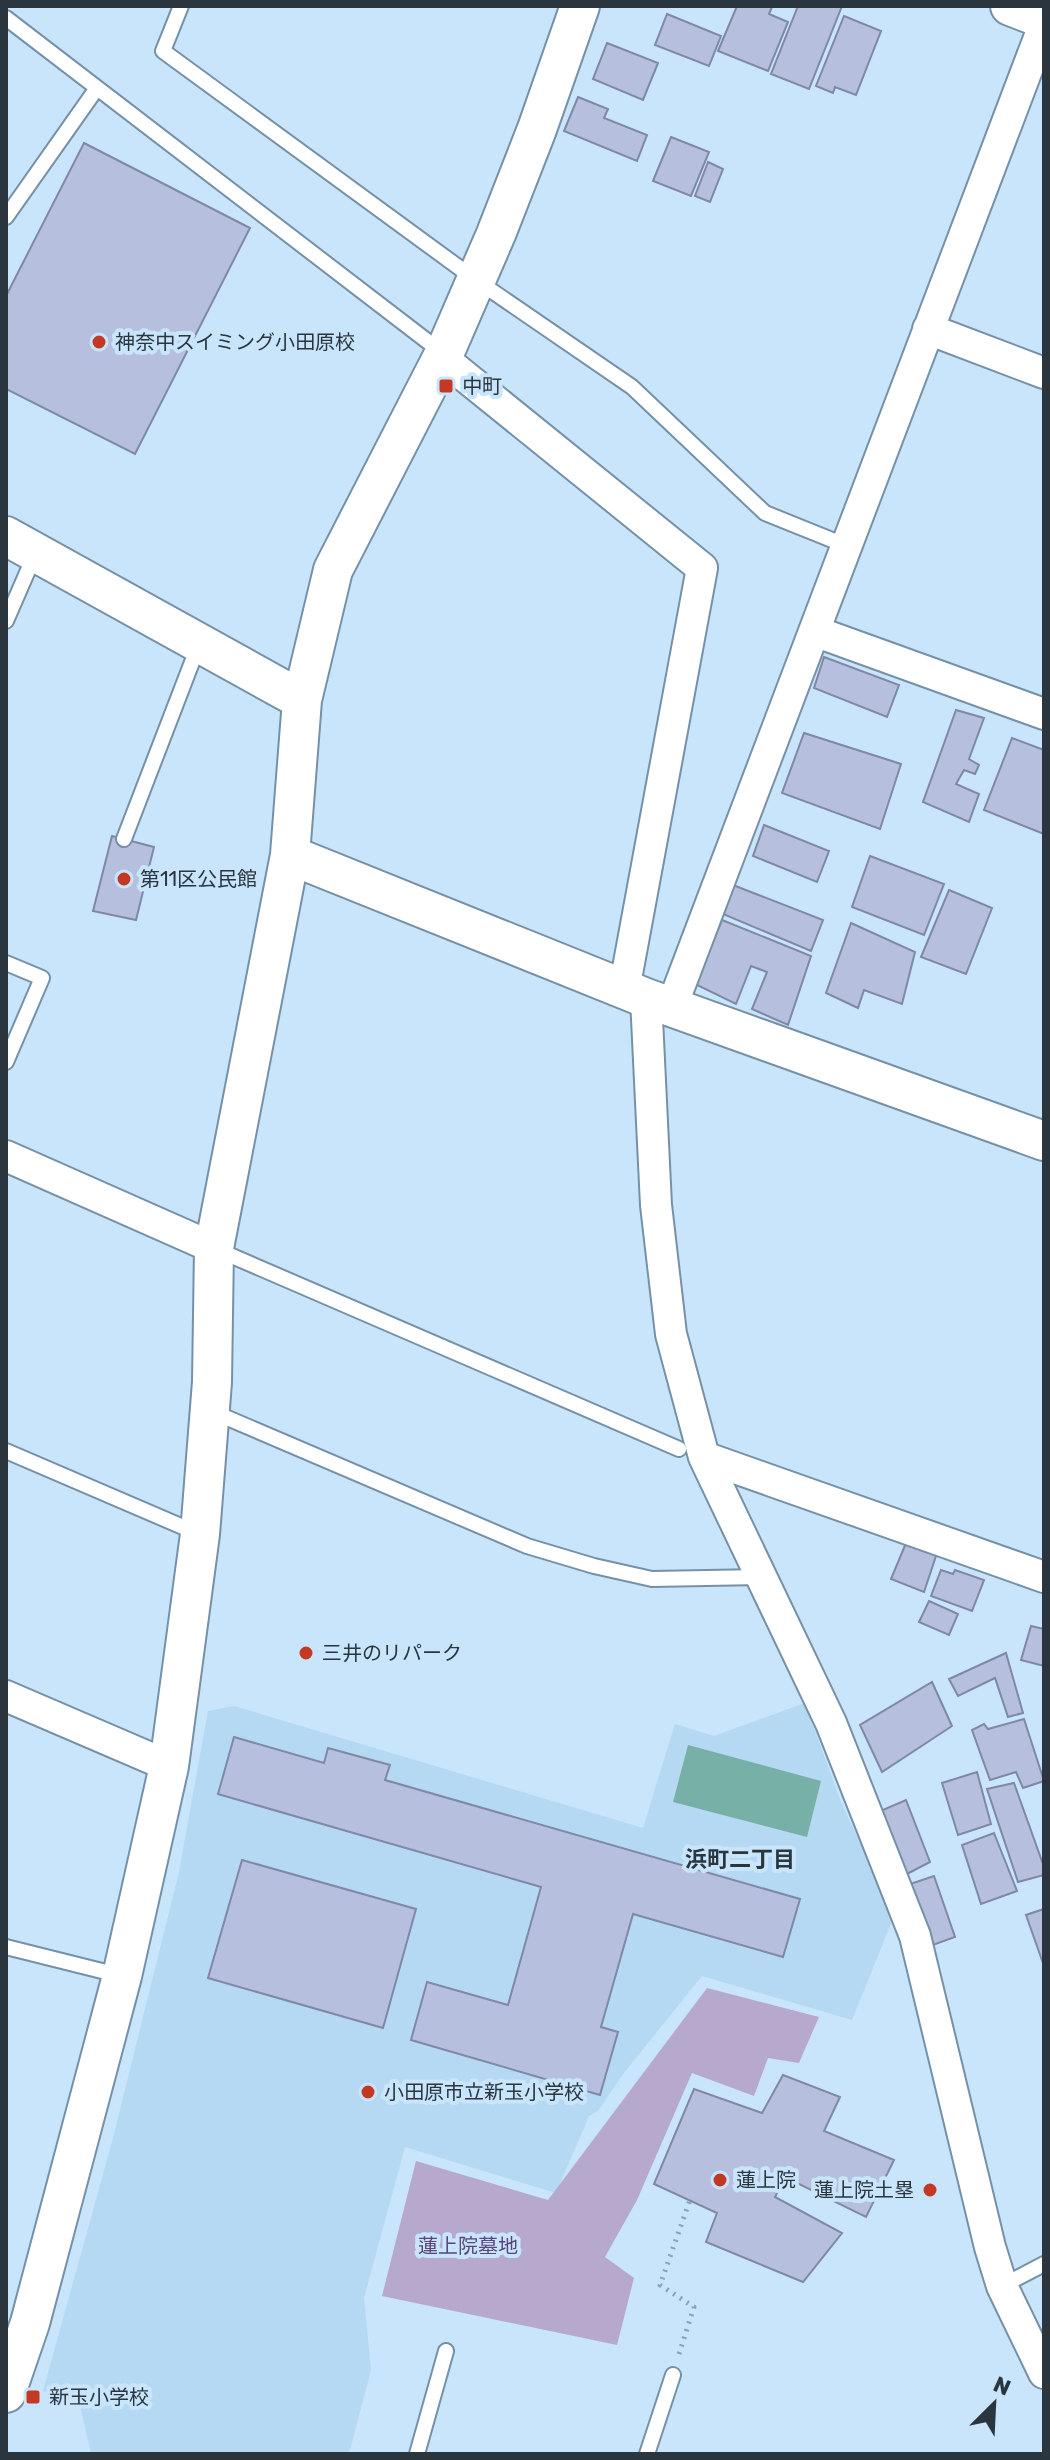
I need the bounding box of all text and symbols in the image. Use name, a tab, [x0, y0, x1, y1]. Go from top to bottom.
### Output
place label: 神奈中スイミング小田原校	[115, 330, 355, 354]
marker: 神奈中スイミング小田原校	[90, 333, 108, 351]
place label: 中町	[462, 374, 502, 398]
marker: 中町	[437, 377, 455, 395]
place label: 第11区公民館	[140, 867, 257, 891]
marker: 第11区公民館	[115, 870, 133, 888]
place label: 三井のリパーク	[322, 1641, 462, 1665]
marker: 三井のリパーク	[297, 1644, 315, 1662]
district label: 浜町二丁目	[685, 1846, 795, 1873]
place label: 小田原市立新玉小学校	[384, 2080, 584, 2104]
marker: 小田原市立新玉小学校	[359, 2083, 377, 2101]
place label: 蓮上院	[736, 2168, 796, 2192]
marker: 蓮上院	[711, 2171, 729, 2189]
place label: 蓮上院土塁	[814, 2178, 914, 2202]
marker: 蓮上院土塁	[921, 2181, 939, 2199]
park label: 蓮上院墓地	[418, 2234, 518, 2258]
north arrow	[954, 2364, 1034, 2444]
text: N	[989, 2371, 1015, 2402]
place label: 新玉小学校	[49, 2385, 149, 2409]
marker: 新玉小学校	[24, 2388, 42, 2406]

